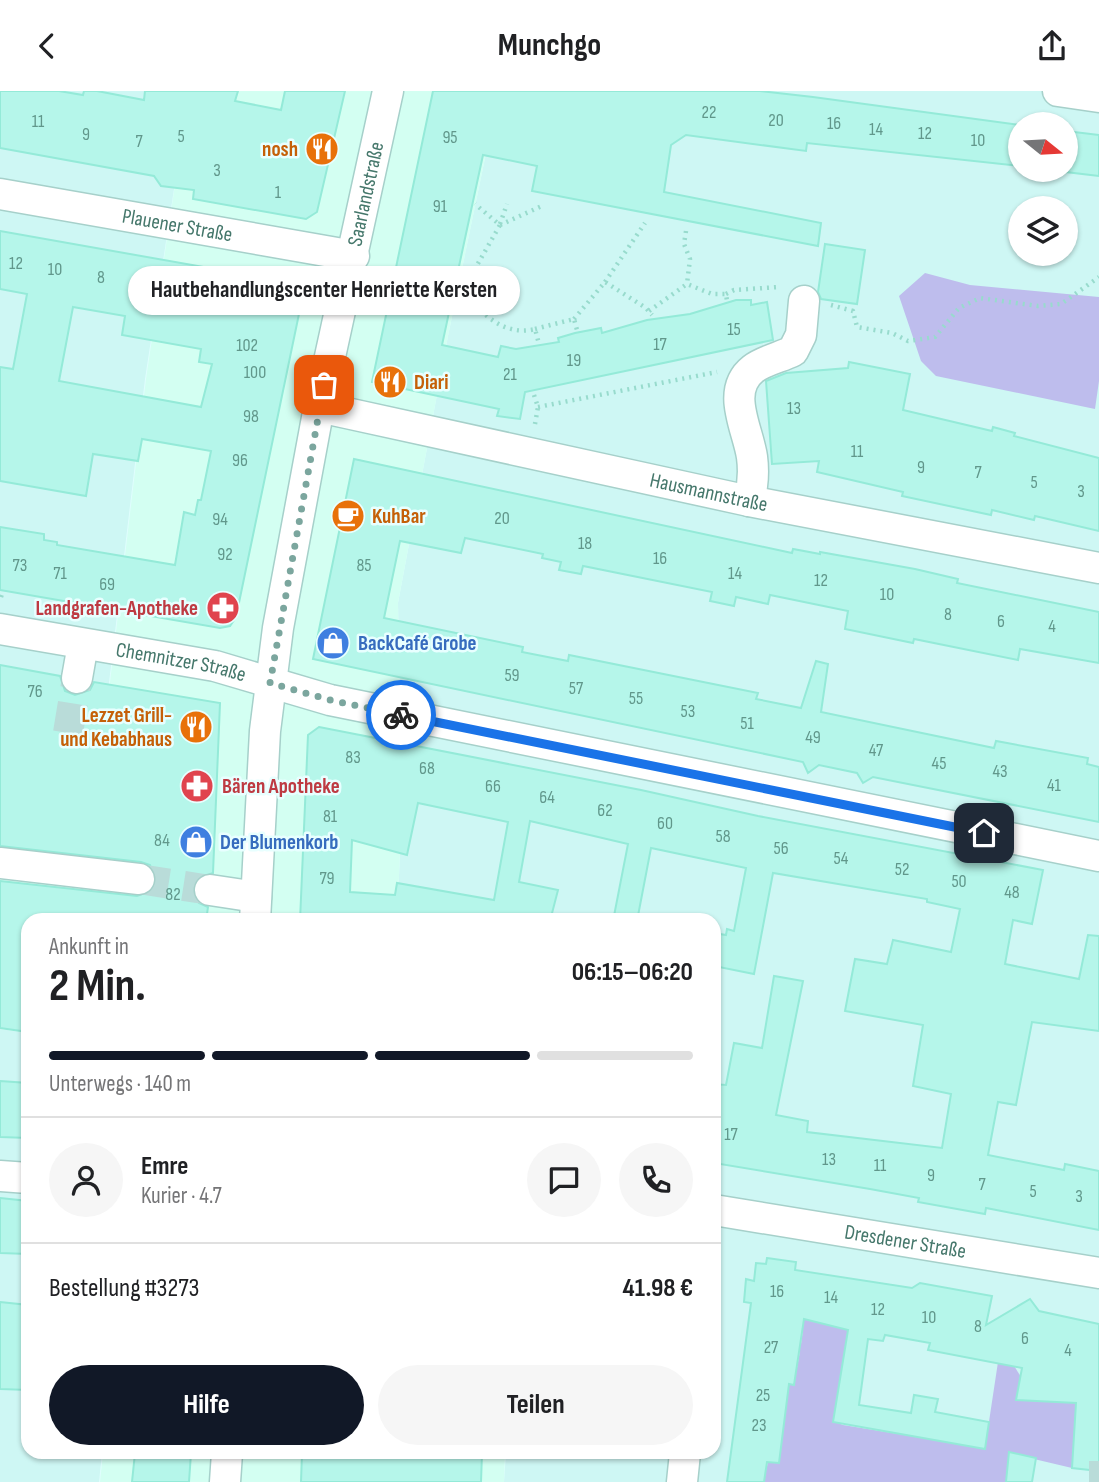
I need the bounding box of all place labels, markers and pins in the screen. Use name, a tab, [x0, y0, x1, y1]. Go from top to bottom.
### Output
restaurant icon: nosh	[303, 130, 341, 168]
place label: nosh	[262, 137, 298, 162]
callout: Hautbehandlungscenter Henriette Kersten	[128, 266, 520, 315]
pin	[294, 355, 354, 415]
restaurant icon: Diari	[371, 363, 409, 401]
place label: Diari	[414, 370, 448, 395]
cafe icon: KuhBar	[329, 497, 367, 535]
place label: KuhBar	[372, 504, 426, 529]
pharmacy icon: Landgrafen-Apotheke	[204, 589, 242, 627]
place label: Landgrafen-Apotheke	[35, 596, 198, 621]
shop icon: BackCafé Grobe	[314, 624, 352, 662]
place label: BackCafé Grobe	[358, 631, 477, 656]
place label: Lezzet Grill- und Kebabhaus	[60, 703, 172, 752]
restaurant icon: Lezzet Grill- und Kebabhaus	[177, 708, 215, 746]
pharmacy icon: Bären Apotheke	[178, 767, 216, 805]
place label: Bären Apotheke	[222, 774, 340, 799]
pin	[954, 803, 1014, 863]
shop icon: Der Blumenkorb	[177, 823, 215, 861]
place label: Der Blumenkorb	[220, 830, 338, 855]

